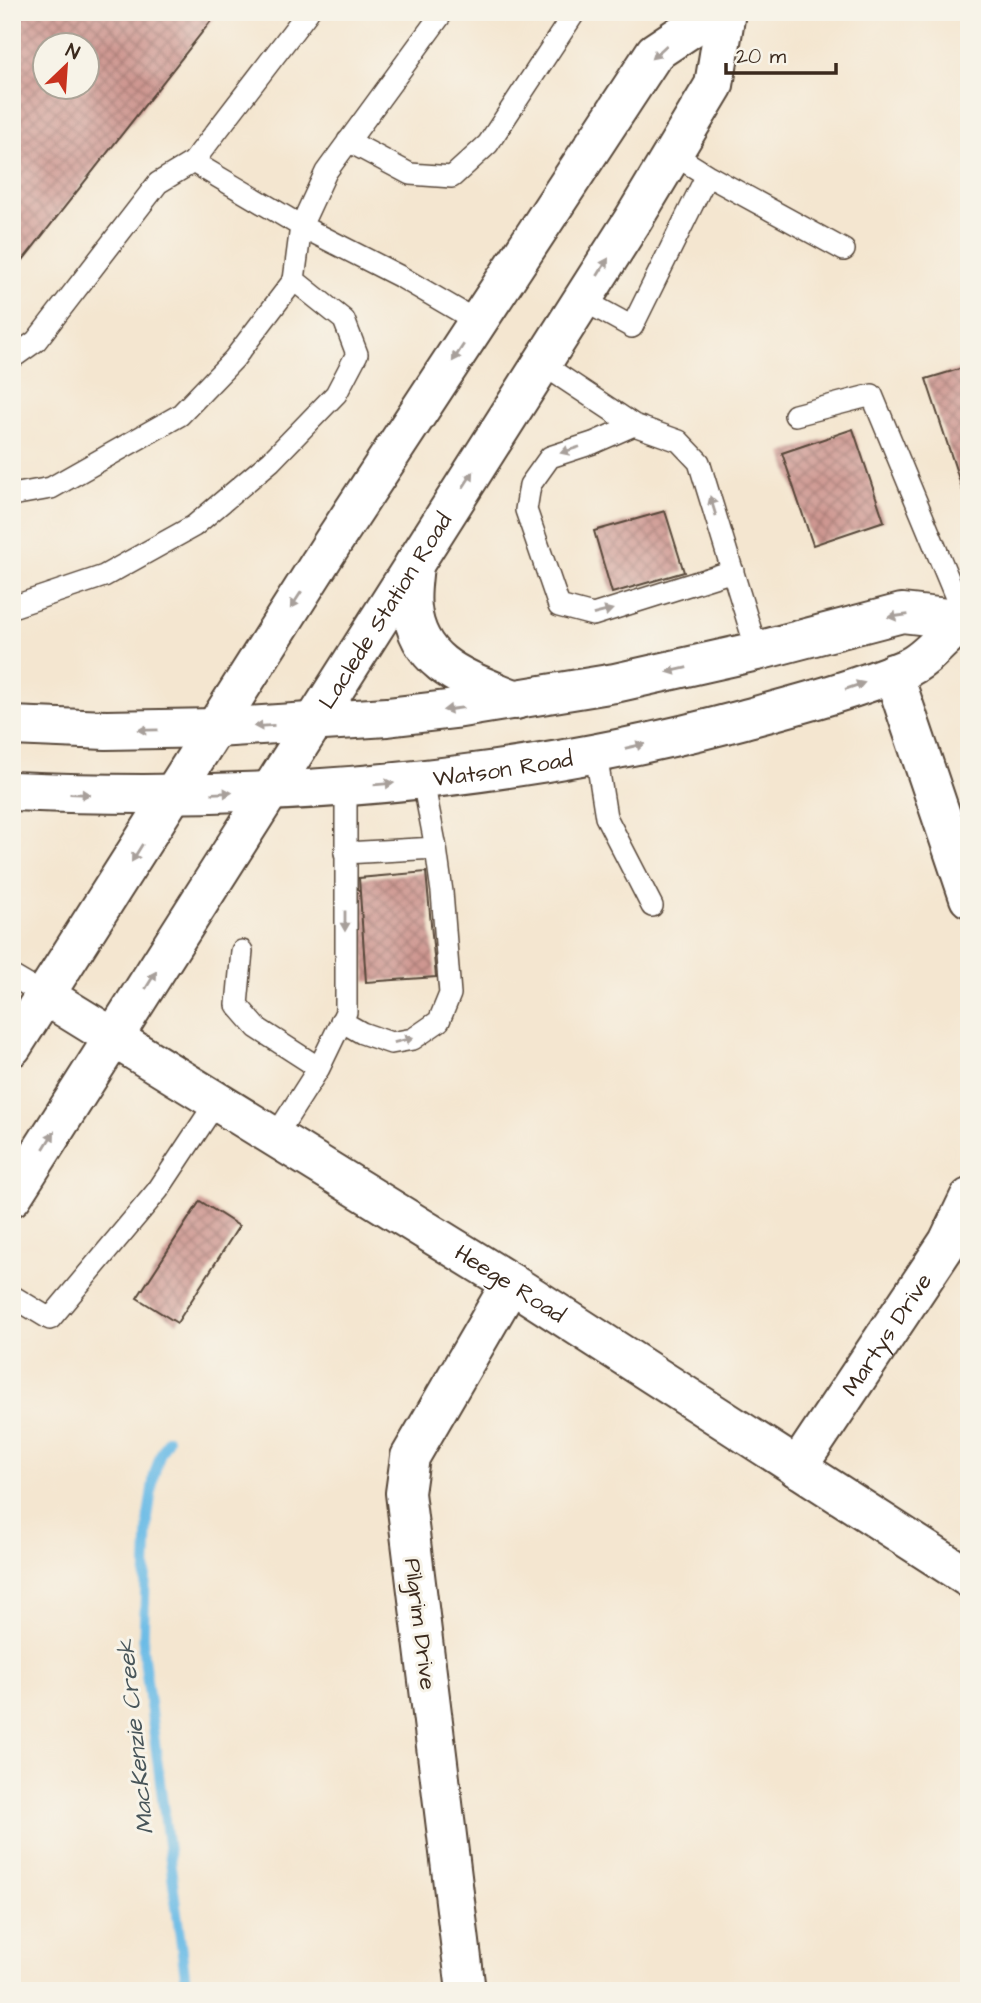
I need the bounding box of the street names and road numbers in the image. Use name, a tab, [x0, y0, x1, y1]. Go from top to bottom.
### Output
street label: Laclede Station Road	[311, 507, 460, 715]
street label: Watson Road	[431, 743, 575, 795]
street label: Heege Road	[448, 1237, 572, 1331]
street label: Martys Drive	[835, 1267, 940, 1402]
street label: Pilgrim Drive	[395, 1556, 444, 1692]

